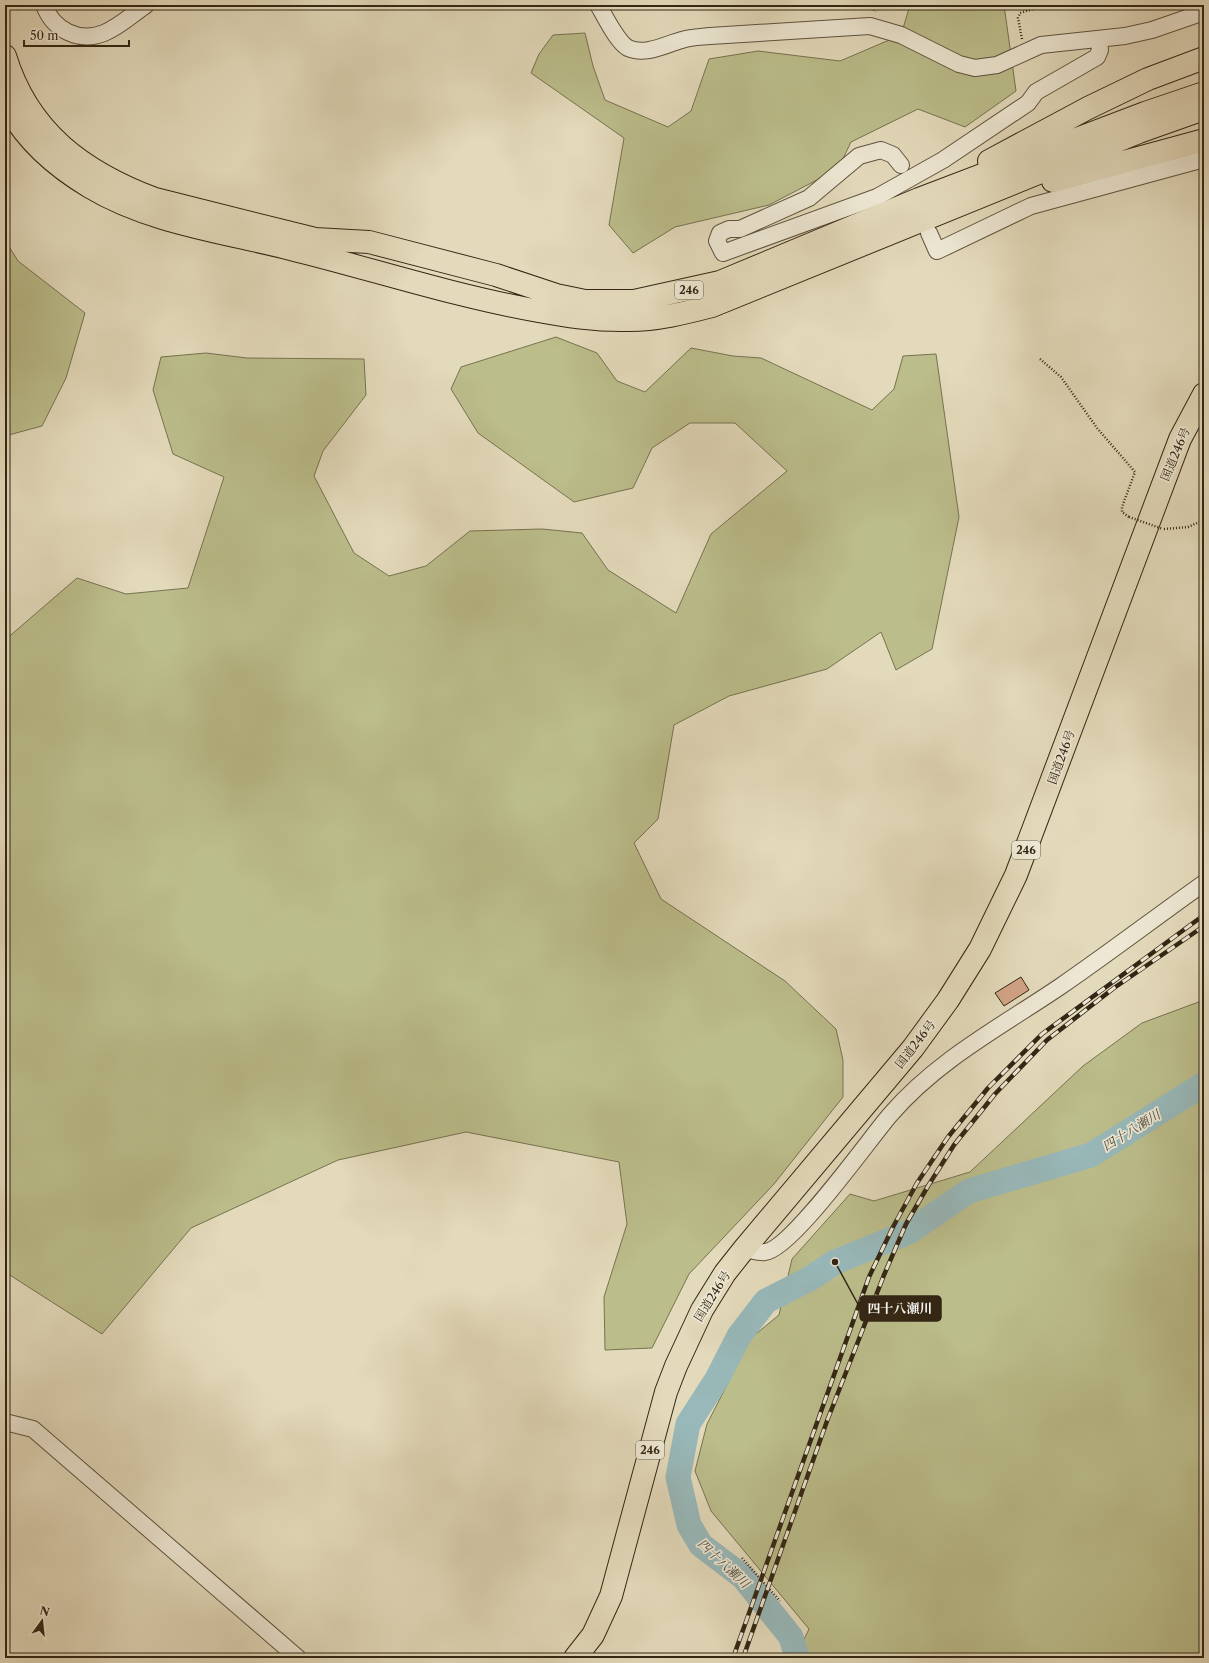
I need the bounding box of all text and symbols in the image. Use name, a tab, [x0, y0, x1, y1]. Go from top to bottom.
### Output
scale bar	[24, 22, 129, 48]
text: 50 m	[30, 28, 59, 43]
road number: 246	[675, 281, 703, 299]
street label: 国道246号	[1157, 425, 1193, 483]
street label: 国道246号	[1044, 728, 1078, 786]
road number: 246	[1012, 841, 1040, 859]
street label: 国道246号	[892, 1017, 938, 1071]
water label: 四十八瀬川	[1099, 1105, 1164, 1154]
street label: 国道246号	[691, 1268, 733, 1324]
callout: 四十八瀬川	[860, 1296, 941, 1321]
text: 四十八瀬川	[867, 1300, 933, 1316]
road number: 246	[636, 1441, 664, 1459]
water label: 四十八瀬川	[695, 1535, 755, 1592]
north arrow	[22, 1601, 62, 1641]
text: N	[38, 1603, 51, 1619]

